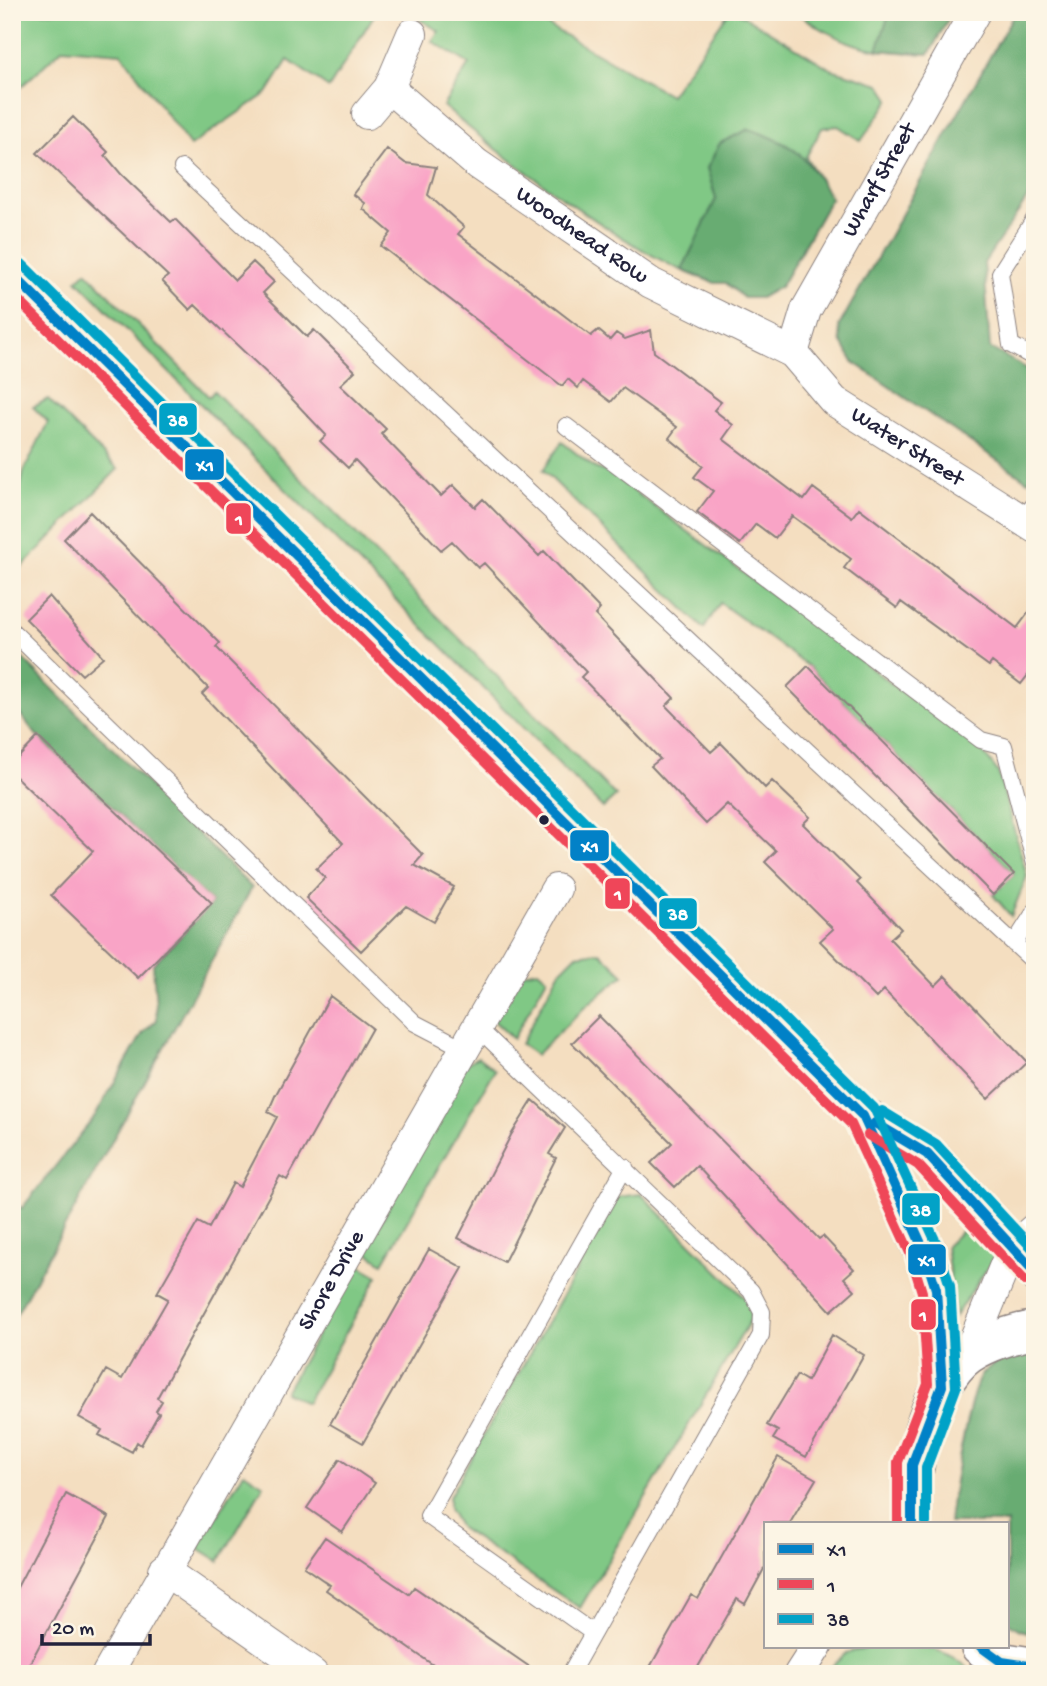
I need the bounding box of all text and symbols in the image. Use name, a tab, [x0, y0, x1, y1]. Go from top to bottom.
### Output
street label: Wharf Street	[837, 117, 923, 242]
street label: Woodhead Row	[510, 181, 653, 290]
street label: Water Street	[846, 401, 970, 494]
line badge: 38	[158, 402, 198, 436]
text: 38	[167, 411, 189, 434]
line badge: X1	[184, 448, 225, 481]
text: X1	[195, 456, 214, 479]
line badge: 1	[225, 502, 252, 535]
text: 1	[234, 510, 243, 533]
unlabelled marker	[537, 813, 551, 827]
line badge: X1	[569, 829, 610, 862]
text: X1	[580, 837, 599, 860]
line badge: 1	[604, 877, 631, 910]
text: 1	[613, 885, 622, 908]
line badge: 38	[658, 897, 698, 930]
text: 38	[667, 905, 689, 928]
line badge: 38	[901, 1192, 941, 1226]
text: 38	[910, 1201, 932, 1224]
street label: Shore Drive	[293, 1225, 372, 1336]
line badge: X1	[907, 1243, 947, 1276]
text: X1	[917, 1251, 936, 1274]
line badge: 1	[910, 1298, 937, 1331]
text: 1	[918, 1306, 927, 1329]
legend	[764, 1522, 1009, 1648]
text: X1	[826, 1540, 847, 1565]
text: 1	[826, 1576, 835, 1601]
scale bar	[42, 1602, 150, 1646]
text: 38	[826, 1610, 849, 1635]
text: 20 m	[52, 1618, 94, 1643]

